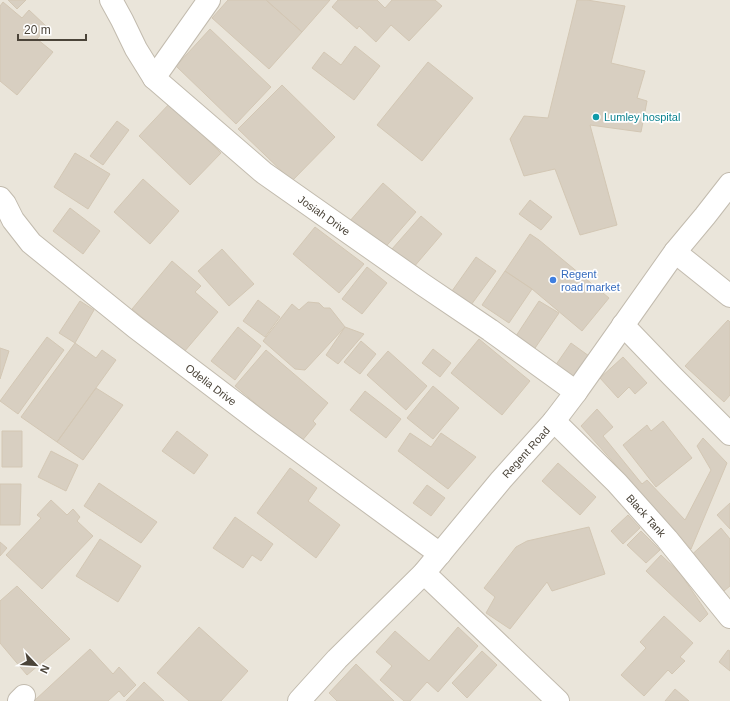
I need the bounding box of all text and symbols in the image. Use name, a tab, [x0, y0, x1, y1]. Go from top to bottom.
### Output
scale bar	[18, 16, 86, 42]
text: 20 m	[24, 23, 51, 37]
place label: Lumley hospital	[604, 111, 680, 123]
marker: Lumley hospital	[591, 112, 601, 122]
street label: Josiah Drive	[296, 193, 352, 238]
place label: Regent road market	[561, 268, 620, 293]
marker: Regent road market	[548, 275, 558, 285]
street label: Odelia Drive	[183, 362, 239, 408]
street label: Regent Road	[500, 424, 552, 480]
street label: Black Tank	[624, 492, 669, 540]
north arrow	[16, 645, 56, 685]
text: N	[38, 663, 52, 675]

